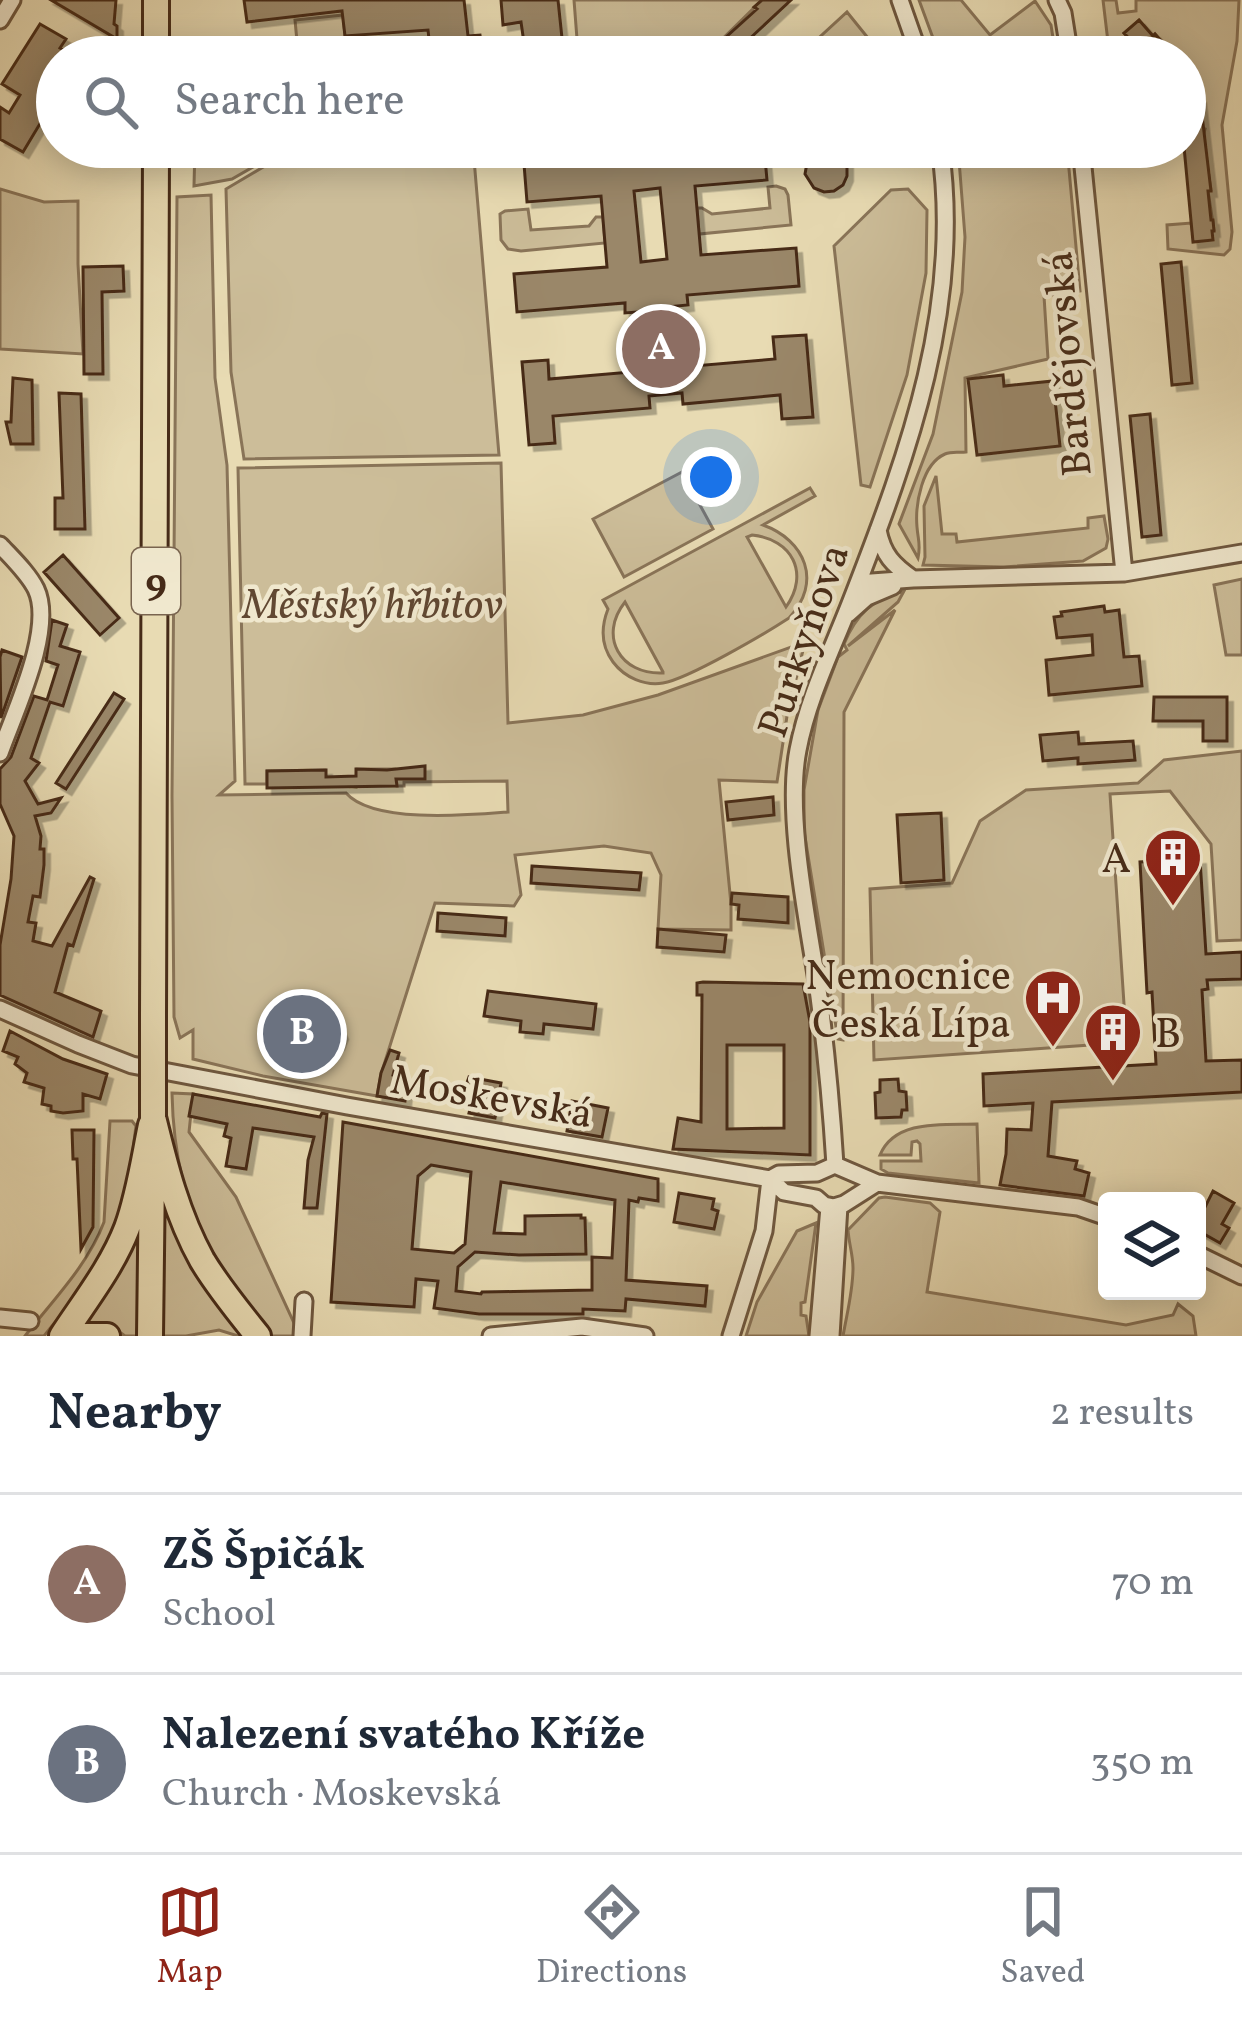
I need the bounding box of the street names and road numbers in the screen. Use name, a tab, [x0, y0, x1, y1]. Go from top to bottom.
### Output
street label: Bardějovská	[1031, 248, 1110, 479]
street label: Purkyňova	[746, 537, 867, 746]
road number: 9	[132, 548, 180, 614]
street label: Moskevská	[385, 1053, 597, 1146]

